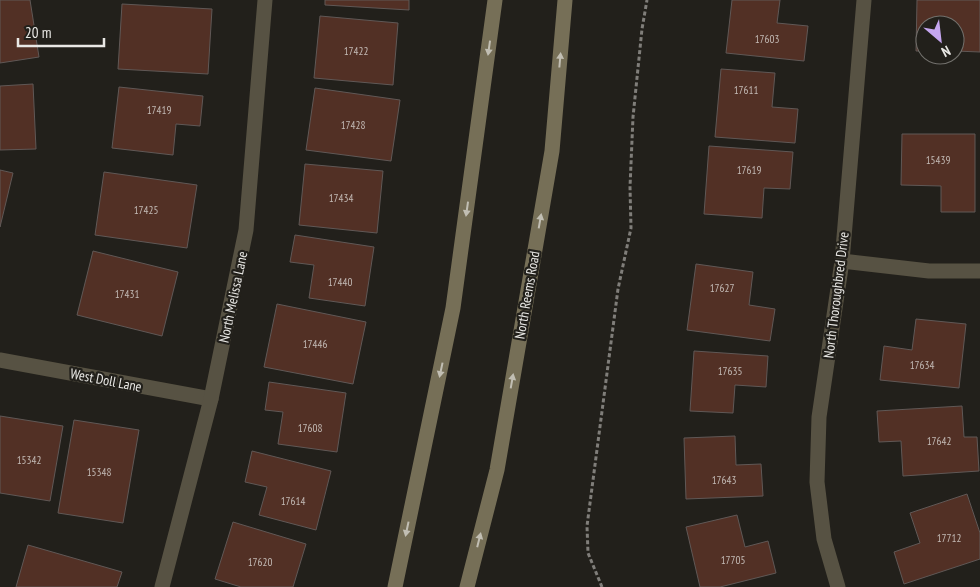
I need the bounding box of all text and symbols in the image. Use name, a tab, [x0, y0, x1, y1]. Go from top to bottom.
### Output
scale bar	[18, 15, 104, 47]
north arrow	[915, 15, 965, 65]
text: 20 m	[25, 23, 51, 42]
house number: 17603	[755, 32, 779, 46]
one-way arrow	[485, 41, 493, 57]
text: N	[939, 42, 954, 61]
house number: 17422	[344, 44, 368, 58]
one-way arrow	[556, 51, 564, 67]
house number: 17611	[734, 83, 758, 97]
house number: 17419	[147, 103, 171, 117]
house number: 17428	[341, 118, 365, 132]
house number: 15439	[926, 153, 950, 167]
house number: 17619	[737, 163, 761, 177]
house number: 17434	[329, 191, 353, 205]
one-way arrow	[463, 202, 471, 218]
house number: 17425	[134, 203, 158, 217]
one-way arrow	[536, 212, 544, 228]
street label: North Thoroughbred Drive	[819, 231, 853, 359]
street label: North Melissa Lane	[215, 249, 252, 344]
street label: North Reems Road	[510, 250, 544, 340]
house number: 17440	[328, 275, 352, 289]
house number: 17627	[710, 281, 734, 295]
house number: 17431	[115, 287, 139, 301]
house number: 17446	[303, 337, 327, 351]
house number: 17634	[910, 358, 934, 372]
one-way arrow	[436, 362, 444, 378]
street label: West Doll Lane	[69, 364, 143, 396]
house number: 17635	[718, 364, 742, 378]
one-way arrow	[509, 372, 517, 388]
house number: 17608	[298, 421, 322, 435]
house number: 17642	[927, 434, 951, 448]
house number: 15342	[17, 453, 41, 467]
house number: 15348	[87, 465, 111, 479]
house number: 17643	[712, 473, 736, 487]
house number: 17614	[281, 494, 305, 508]
one-way arrow	[403, 521, 411, 536]
house number: 17712	[937, 531, 961, 545]
one-way arrow	[475, 532, 483, 547]
house number: 17705	[721, 553, 745, 567]
house number: 17620	[248, 555, 272, 569]

